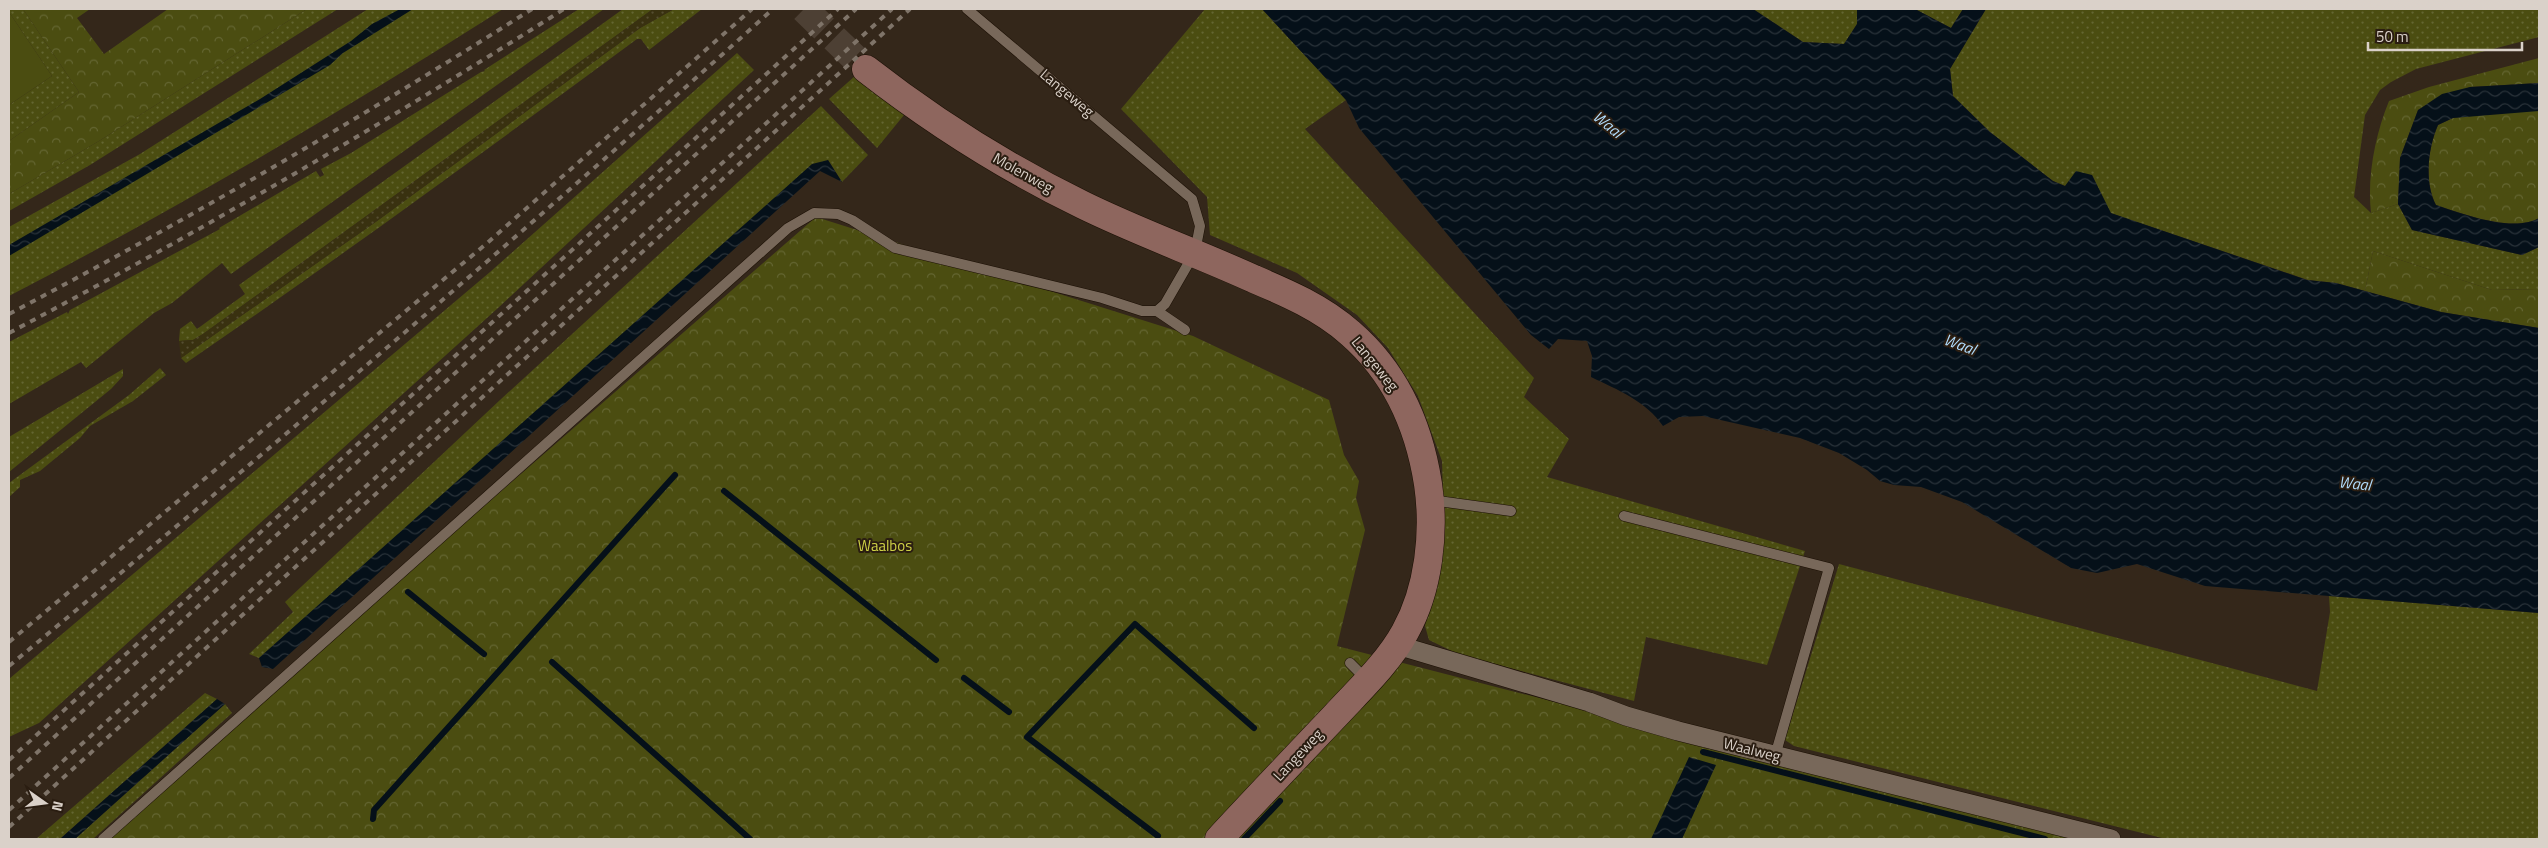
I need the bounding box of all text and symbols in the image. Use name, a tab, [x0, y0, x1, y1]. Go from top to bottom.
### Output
scale bar	[2368, 20, 2522, 52]
text: 50 m	[2376, 25, 2409, 48]
street label: Langeweg	[1035, 63, 1100, 122]
water label: Waal	[1588, 104, 1629, 144]
street label: Molenweg	[989, 146, 1058, 199]
water label: Waal	[1941, 327, 1981, 361]
street label: Langeweg	[1346, 331, 1405, 396]
water label: Waal	[2338, 469, 2374, 497]
park label: Waalbos	[858, 534, 912, 557]
street label: Langeweg	[1267, 723, 1328, 786]
street label: Waalweg	[1721, 731, 1783, 768]
north arrow	[20, 778, 70, 828]
text: N	[47, 799, 69, 814]

